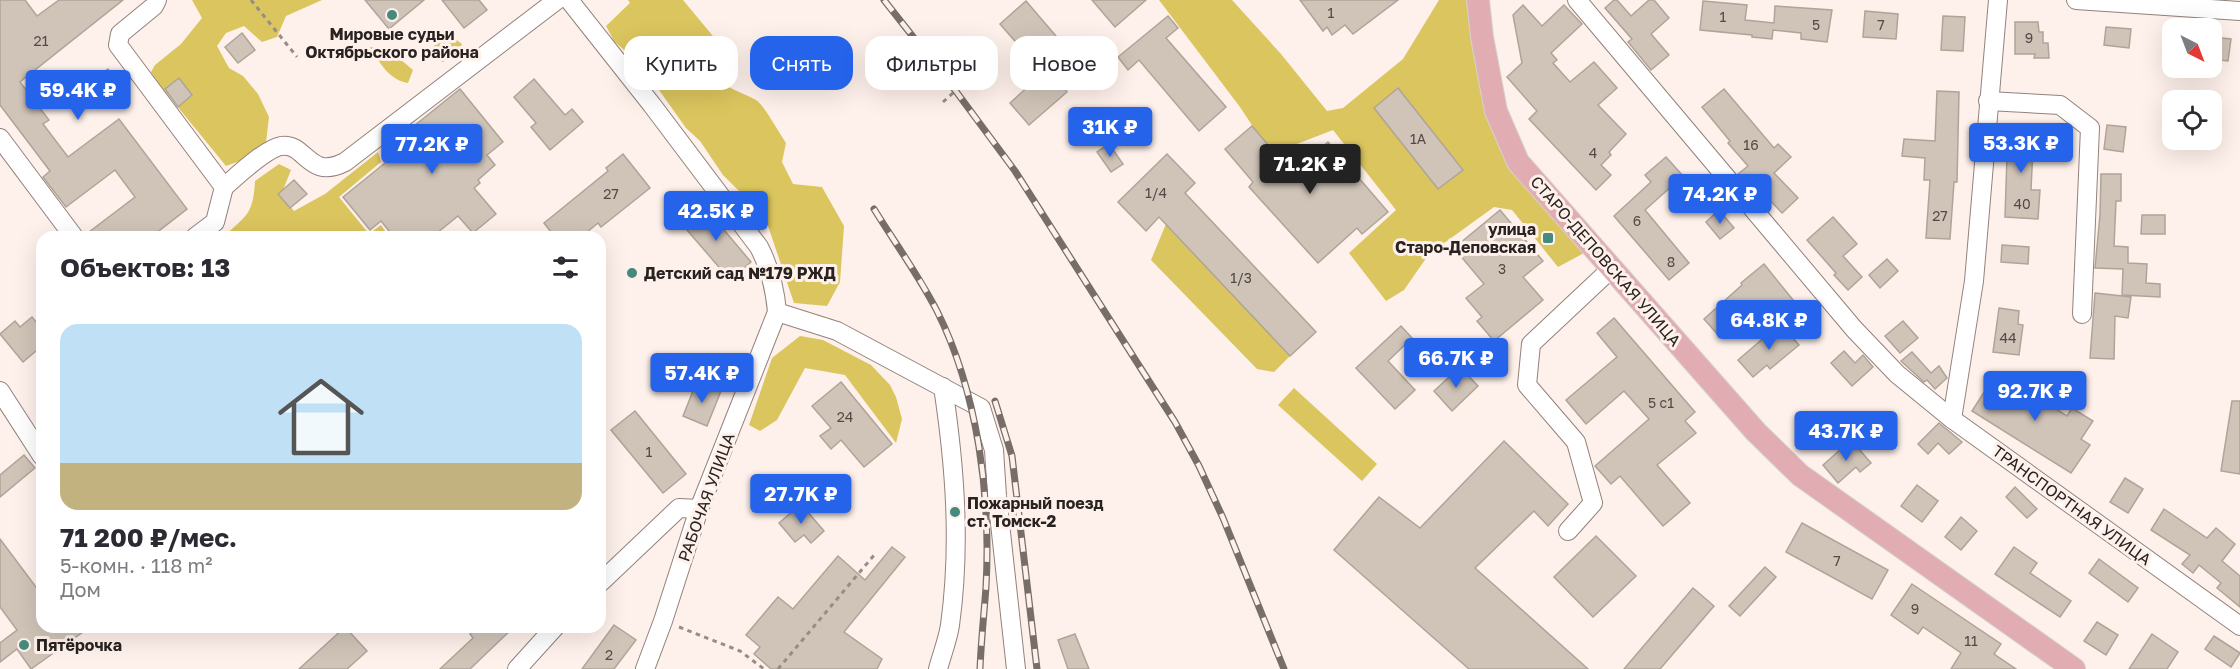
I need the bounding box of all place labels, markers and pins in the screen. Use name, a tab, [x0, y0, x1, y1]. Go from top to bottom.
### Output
marker: Мировые судьи Октябрьского района	[385, 8, 399, 22]
place label: Мировые судьи Октябрьского района	[305, 24, 479, 62]
pin: 59.4K ₽	[23, 70, 133, 121]
pin: 31K ₽	[1068, 107, 1152, 158]
pin: 53.3K ₽	[1966, 123, 2076, 174]
pin: 77.2K ₽	[377, 124, 487, 175]
pin: 71.2K ₽	[1255, 144, 1365, 195]
pin: 74.2K ₽	[1665, 174, 1775, 225]
pin: 42.5K ₽	[661, 191, 771, 242]
place label: улица Старо-Деповская	[1395, 219, 1536, 257]
marker: улица Старо-Деповская	[1541, 231, 1555, 245]
place label: Детский сад №179 РЖД	[644, 263, 836, 283]
marker: Детский сад №179 РЖД	[625, 266, 639, 280]
pin: 64.8K ₽	[1714, 300, 1824, 351]
pin: 66.7K ₽	[1401, 338, 1511, 389]
pin: 57.4K ₽	[647, 353, 757, 404]
pin: 92.7K ₽	[1980, 371, 2090, 422]
pin: 43.7K ₽	[1791, 411, 1901, 462]
pin: 27.7K ₽	[746, 474, 856, 525]
place label: Пожарный поезд ст. Томск-2	[967, 493, 1104, 531]
marker: Пожарный поезд ст. Томск-2	[948, 505, 962, 519]
place label: Пятёрочка	[36, 635, 122, 655]
marker: Пятёрочка	[17, 638, 31, 652]

